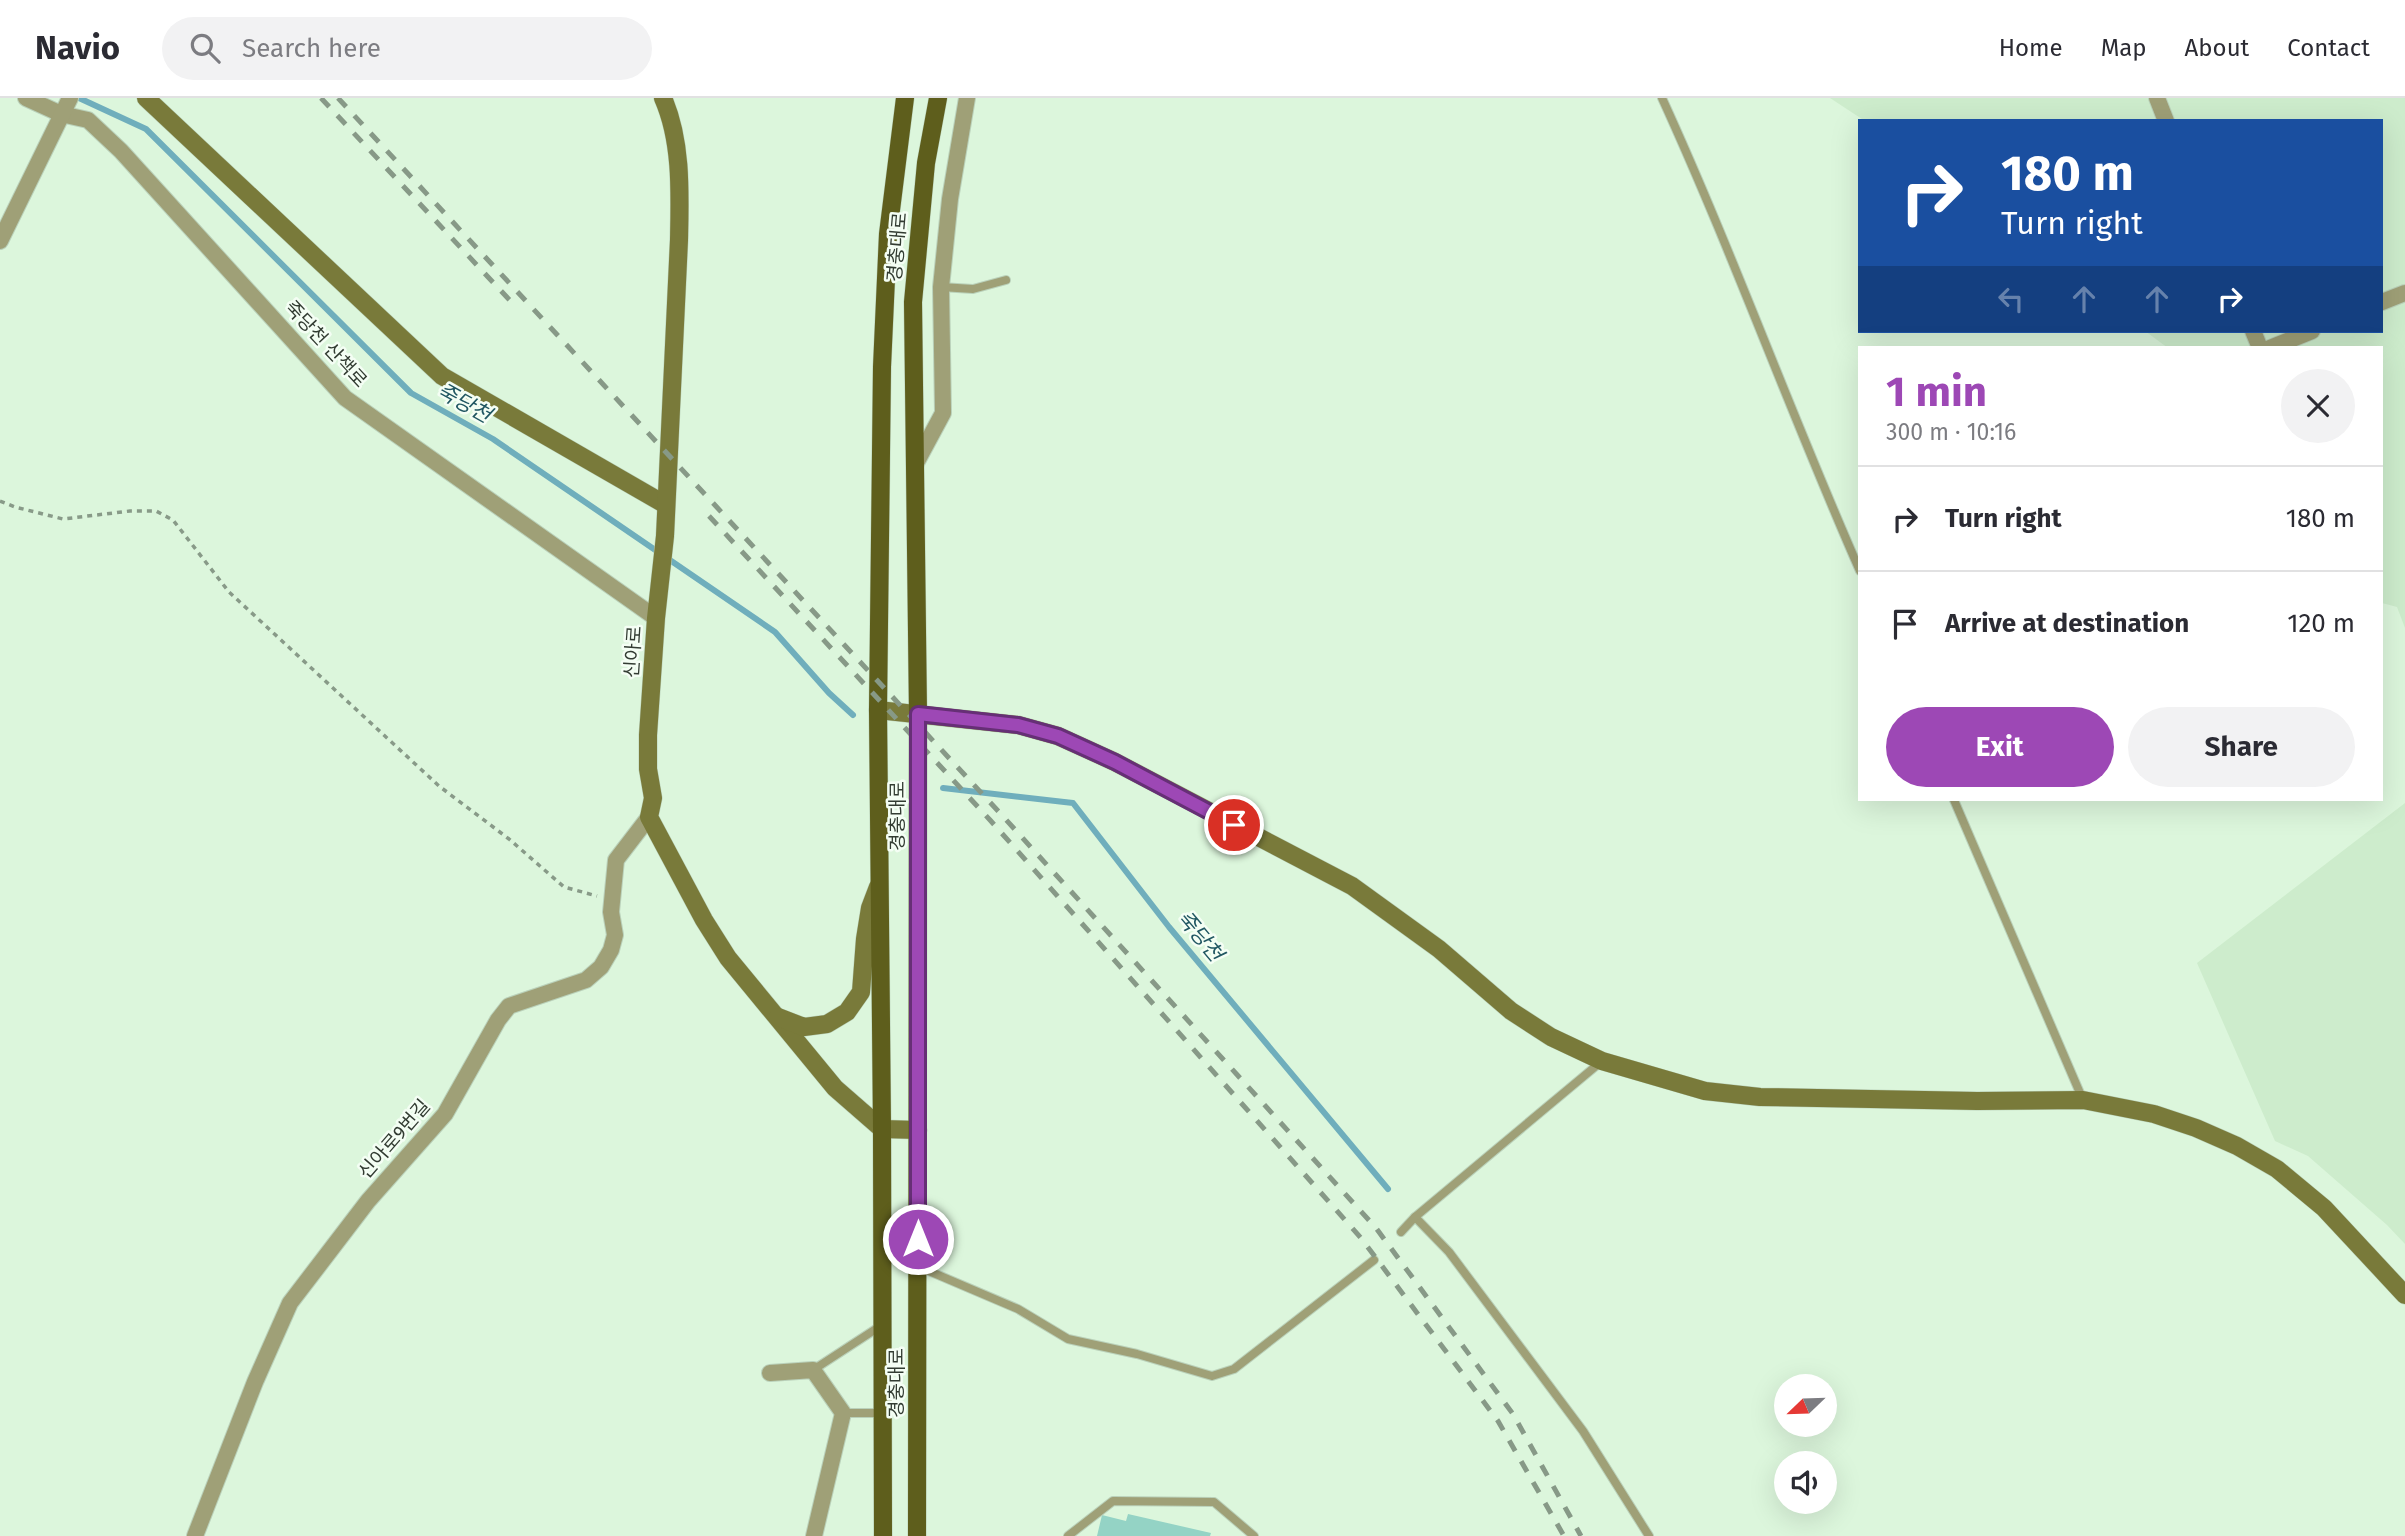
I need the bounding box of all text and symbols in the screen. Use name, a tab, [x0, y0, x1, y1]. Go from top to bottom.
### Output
search box	[162, 17, 652, 80]
text: Navio	[35, 28, 120, 68]
icon: search	[186, 29, 224, 67]
text: Search here	[242, 33, 381, 64]
text: Home	[1999, 34, 2063, 62]
text: Map	[2101, 34, 2147, 62]
text: About	[2185, 34, 2249, 62]
text: Contact	[2287, 34, 2370, 62]
text: 180 m	[2001, 144, 2134, 203]
icon: right	[1886, 147, 1977, 238]
text: Turn right	[2001, 204, 2143, 242]
street label: 경충대로	[882, 211, 912, 283]
icon: left	[1992, 280, 2030, 318]
icon: ahead	[2065, 280, 2103, 318]
icon: ahead	[2138, 280, 2176, 318]
icon: right	[2211, 280, 2249, 318]
street label: 죽당천 산책로	[280, 296, 372, 392]
text: 1 min	[1886, 367, 1987, 417]
button: close	[2281, 369, 2355, 443]
water label: 죽당천	[432, 378, 498, 430]
text: 300 m · 10:16	[1886, 418, 2016, 446]
icon: right	[1886, 500, 1924, 538]
text: Turn right	[1945, 503, 2062, 534]
text: 180 m	[2286, 503, 2355, 534]
icon: arrive	[1886, 605, 1924, 643]
text: Arrive at destination	[1945, 608, 2189, 639]
text: 120 m	[2287, 608, 2355, 639]
street label: 신아로	[620, 625, 646, 679]
button: Exit	[1886, 707, 2114, 787]
button: Share	[2128, 707, 2355, 787]
street label: 경충대로	[886, 781, 909, 851]
pin	[1204, 795, 1264, 855]
icon: arrive	[1215, 806, 1253, 844]
water label: 죽당천	[1171, 905, 1230, 969]
street label: 신아로9번길	[353, 1095, 435, 1183]
position arrow	[881, 1202, 955, 1276]
street label: 경충대로	[885, 1348, 908, 1418]
north arrow	[1774, 1374, 1838, 1437]
map controls	[1774, 1374, 1837, 1514]
button: sound	[1774, 1451, 1837, 1514]

